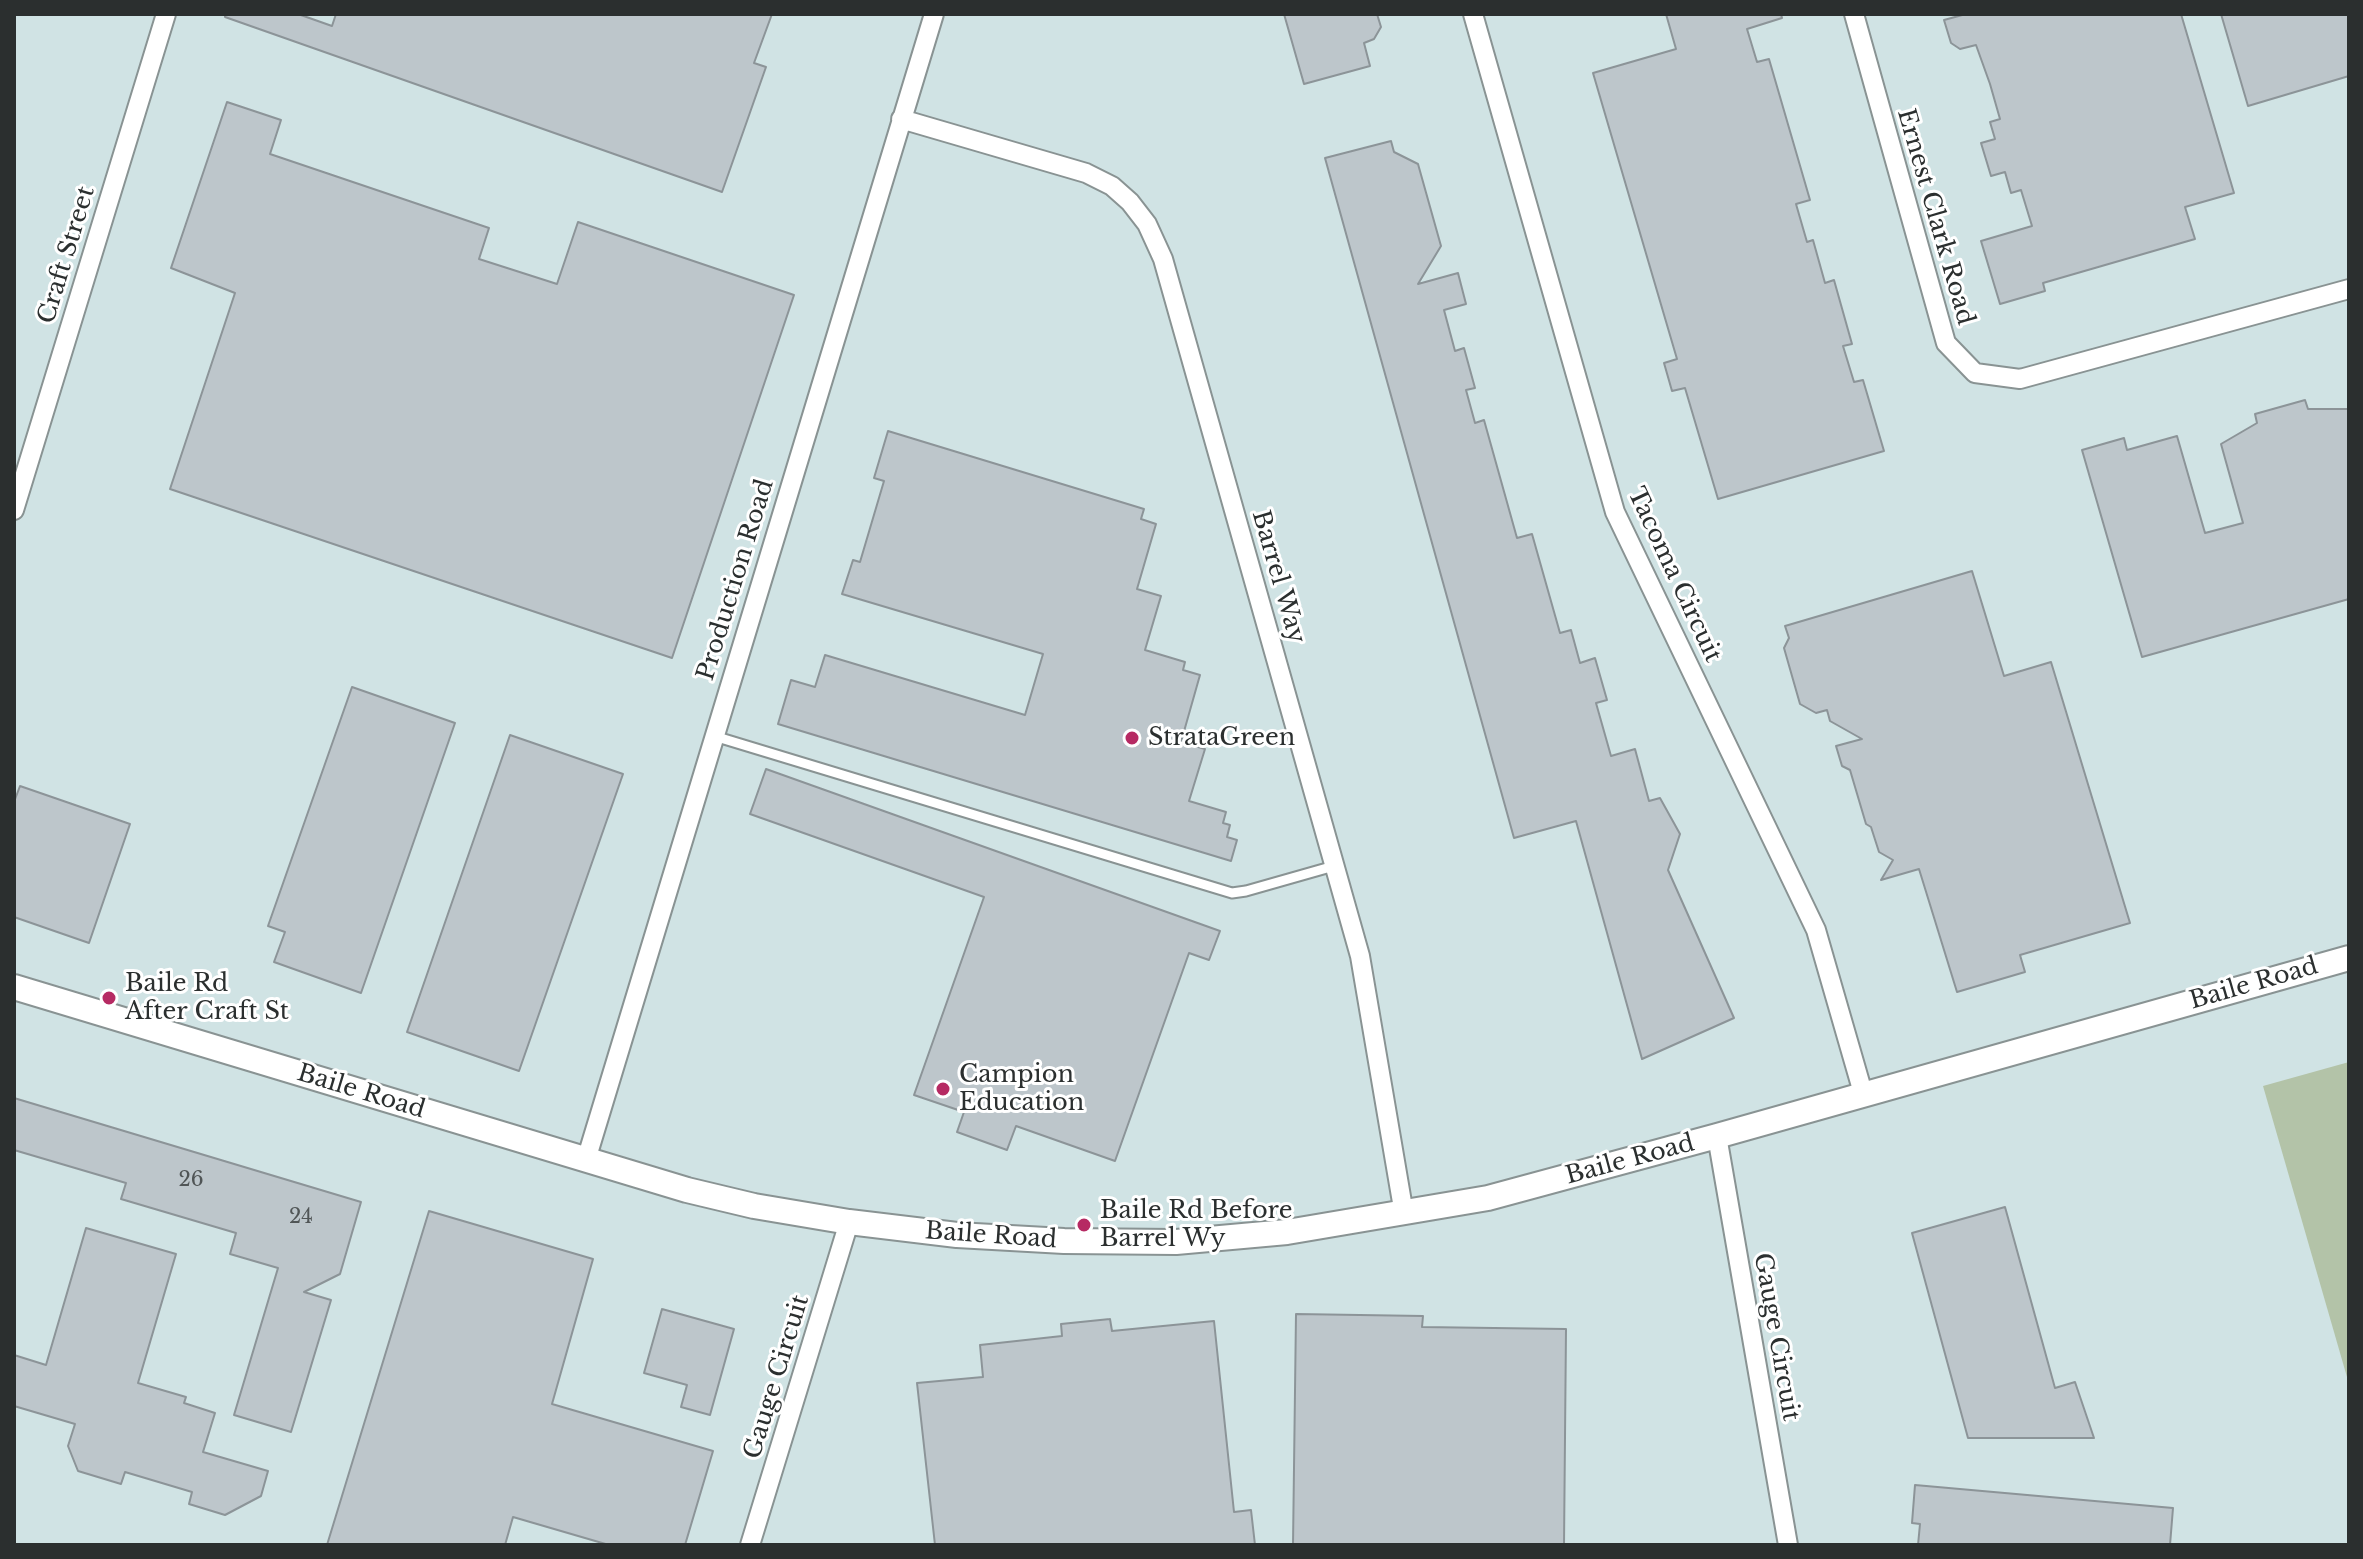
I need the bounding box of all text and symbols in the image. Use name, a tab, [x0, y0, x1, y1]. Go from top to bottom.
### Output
street label: Ernest Clark Road	[1890, 106, 1980, 328]
street label: Craft Street	[32, 183, 102, 327]
street label: Production Road	[692, 476, 780, 684]
street label: Tacoma Circuit	[1621, 483, 1727, 667]
street label: Barrel Way	[1245, 507, 1311, 647]
place label: StrataGreen	[1148, 724, 1295, 752]
marker: StrataGreen	[1123, 729, 1141, 747]
street label: Baile Road	[2186, 952, 2322, 1016]
place label: Baile Rd After Craft St	[125, 970, 289, 1026]
marker: Baile Rd After Craft St	[100, 989, 118, 1007]
street label: Baile Road	[294, 1059, 428, 1125]
place label: Campion Education	[959, 1061, 1084, 1117]
marker: Campion Education	[934, 1080, 952, 1098]
street label: Baile Road	[1562, 1129, 1698, 1191]
house number: 26	[178, 1168, 204, 1192]
place label: Baile Rd Before Barrel Wy	[1100, 1197, 1293, 1253]
house number: 24	[289, 1205, 313, 1229]
marker: Baile Rd Before Barrel Wy	[1075, 1216, 1093, 1234]
street label: Baile Road	[924, 1217, 1058, 1255]
street label: Gauge Circuit	[1747, 1251, 1805, 1423]
street label: Gauge Circuit	[738, 1292, 816, 1462]

